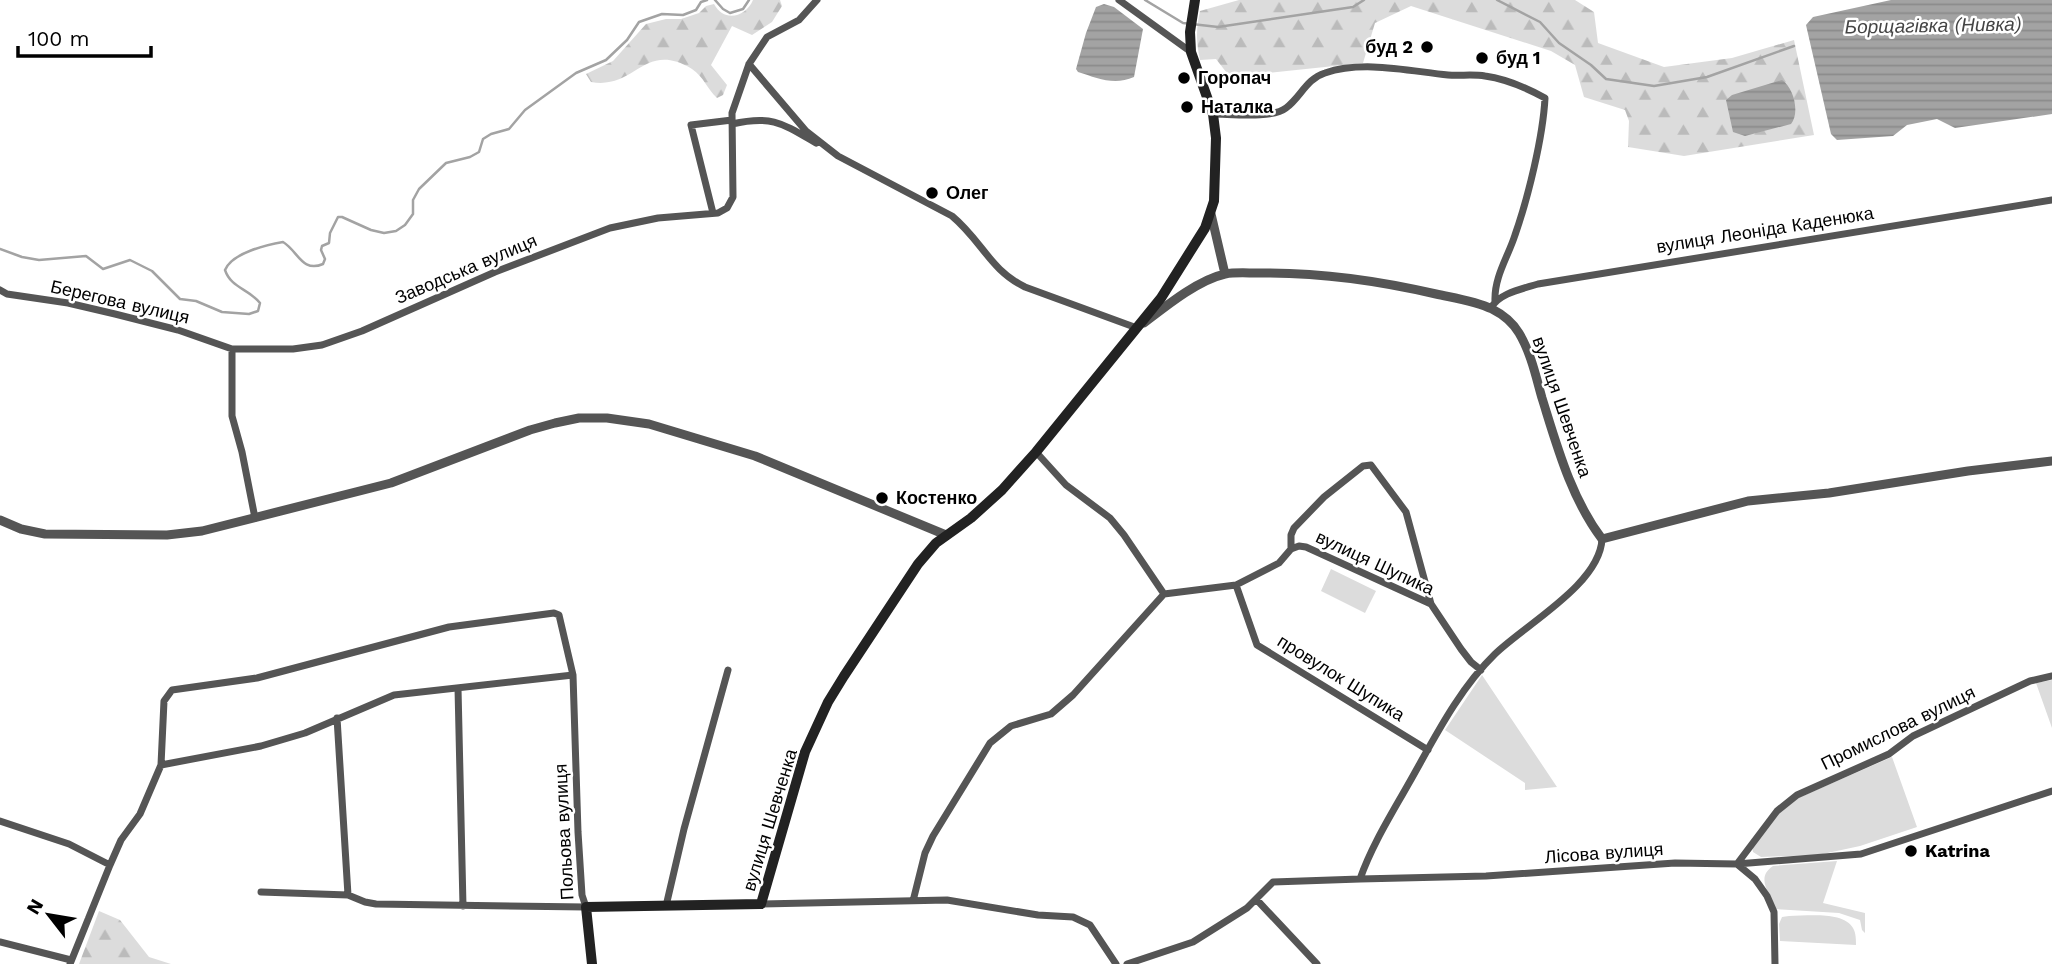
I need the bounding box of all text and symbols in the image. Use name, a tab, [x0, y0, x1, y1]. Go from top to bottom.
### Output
water label: Борщагівка (Нивка)	[1845, 12, 2022, 39]
scale bar	[18, 14, 150, 58]
text: 100 m	[28, 26, 90, 51]
place label: буд 2	[1365, 36, 1413, 57]
marker: буд 2	[1419, 39, 1435, 55]
place label: буд 1	[1496, 47, 1541, 68]
marker: буд 1	[1474, 50, 1490, 66]
place label: Горопач	[1198, 67, 1271, 88]
marker: Горопач	[1176, 70, 1192, 86]
place label: Наталка	[1201, 96, 1274, 117]
marker: Наталка	[1179, 99, 1195, 115]
place label: Олег	[946, 182, 989, 203]
marker: Олег	[924, 185, 940, 201]
street label: вулиця Леоніда Каденюка	[1655, 202, 1876, 257]
street label: Заводська вулиця	[392, 229, 540, 308]
street label: Берегова вулиця	[49, 275, 192, 328]
street label: вулиця Шевченка	[1529, 334, 1597, 481]
place label: Костенко	[896, 487, 977, 508]
marker: Костенко	[874, 490, 890, 506]
street label: вулиця Шупика	[1313, 526, 1439, 600]
street label: провулок Шупика	[1274, 630, 1410, 726]
street label: Промислова вулиця	[1817, 681, 1978, 774]
street label: вулиця Шевченка	[738, 745, 801, 893]
street label: Польова вулиця	[549, 763, 578, 901]
street label: Лісова вулиця	[1544, 838, 1664, 867]
place label: Katrina	[1925, 840, 1990, 861]
marker: Katrina	[1903, 843, 1919, 859]
north arrow	[14, 880, 84, 950]
text: N	[21, 895, 48, 918]

